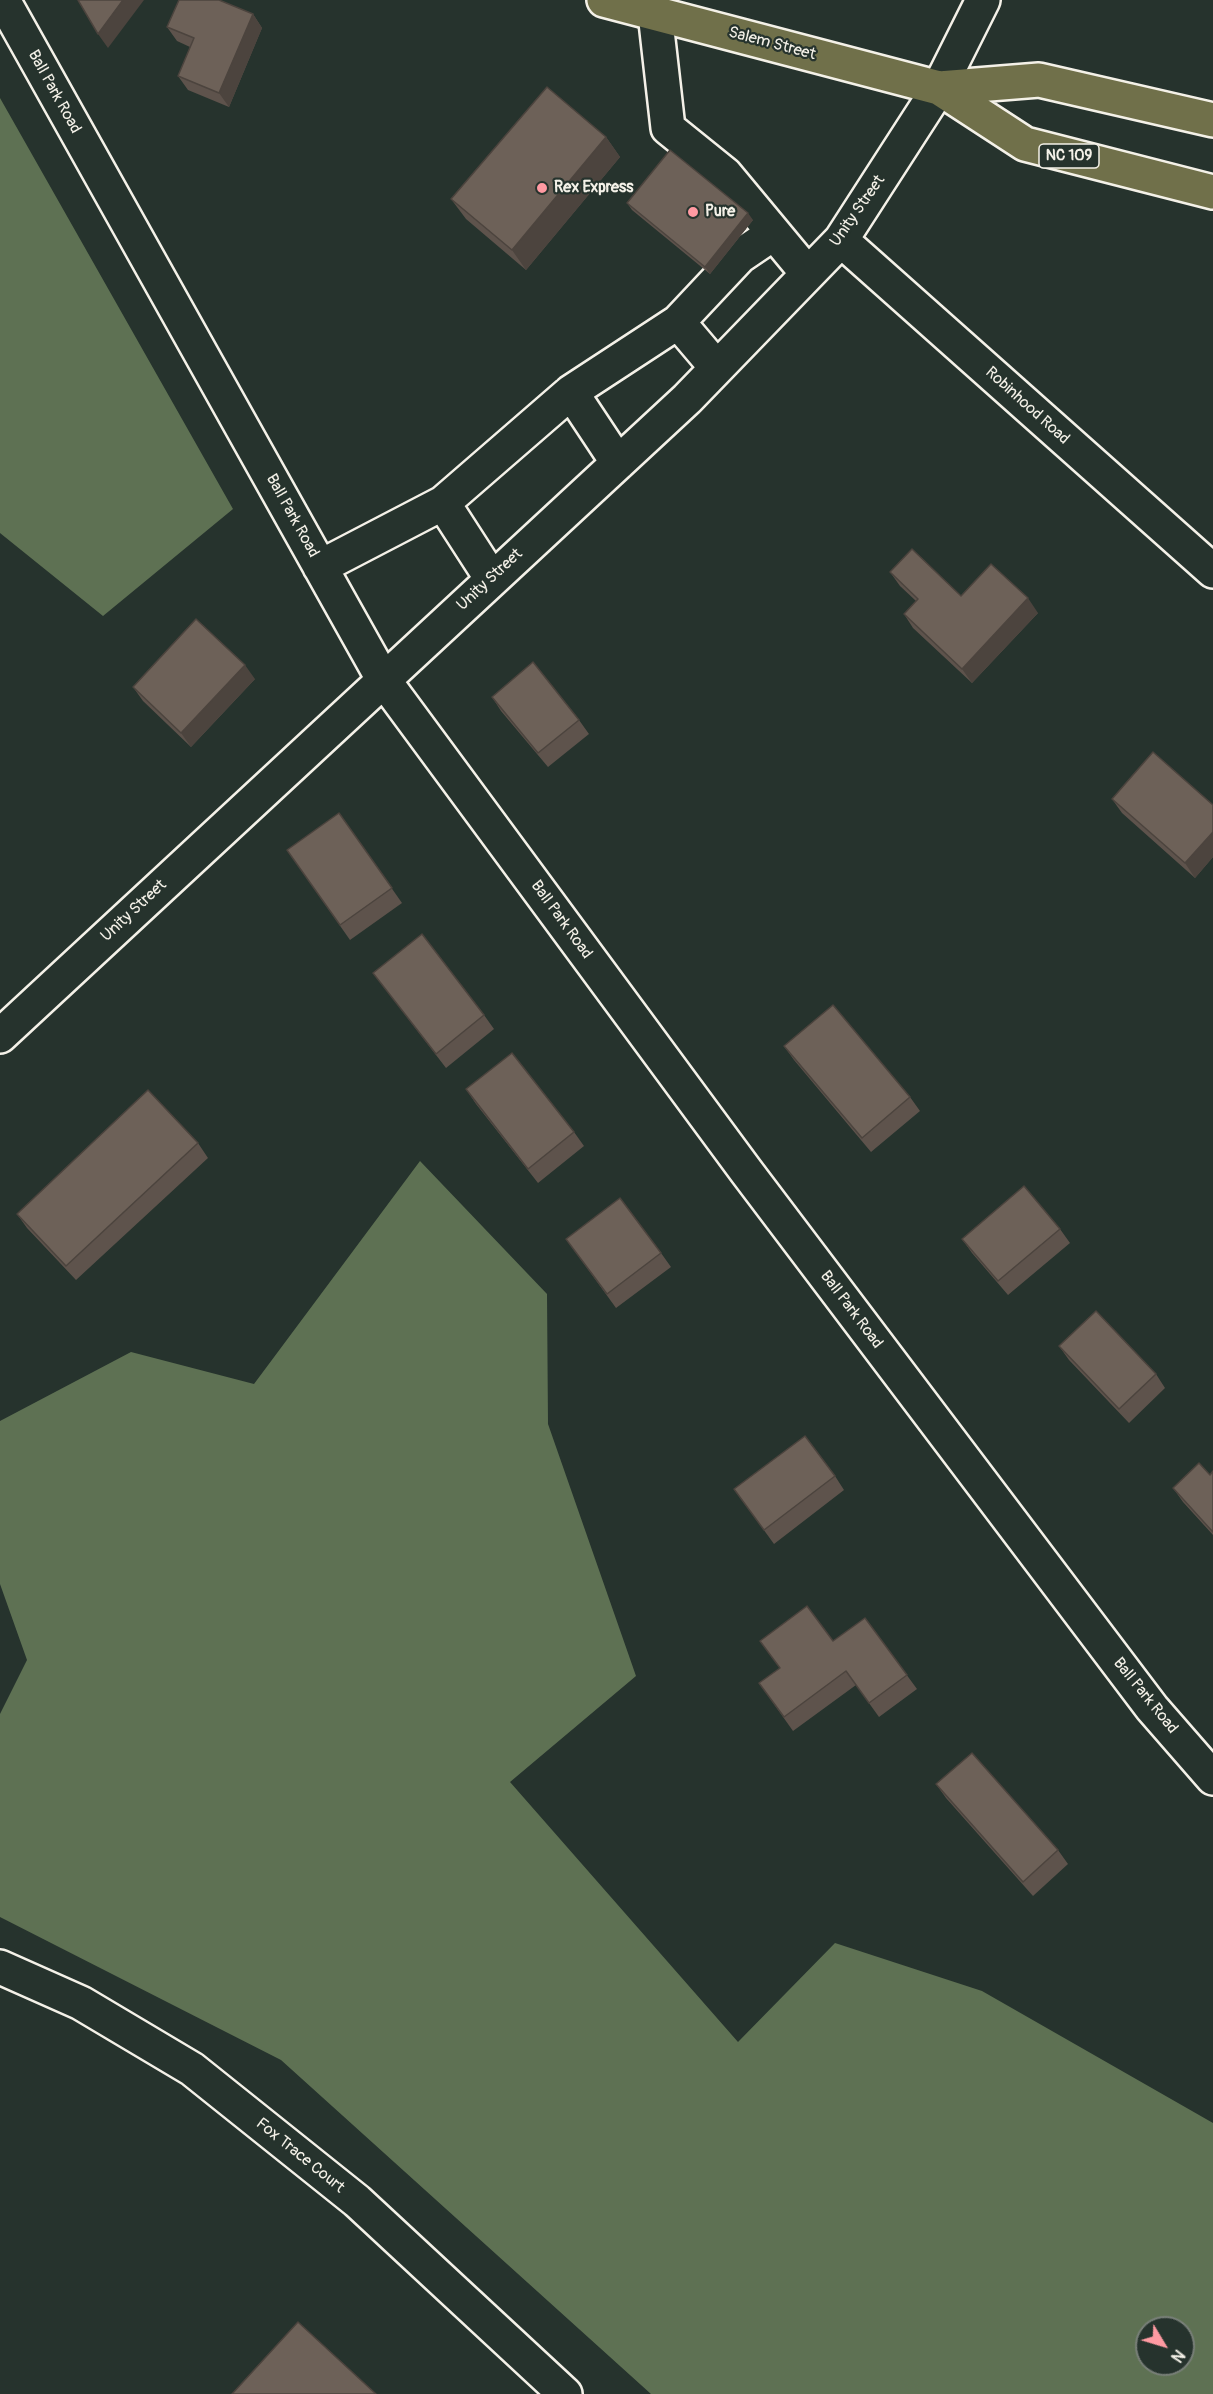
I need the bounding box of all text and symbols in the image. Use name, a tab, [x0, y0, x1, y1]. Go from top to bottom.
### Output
street label: Salem Street	[726, 23, 818, 65]
street label: Ball Park Road	[23, 47, 85, 137]
road number: NC 109	[1039, 144, 1099, 168]
street label: Unity Street	[826, 172, 890, 250]
place label: Rex Express	[554, 178, 633, 198]
marker: Rex Express	[535, 181, 549, 195]
place label: Pure	[705, 202, 735, 222]
marker: Pure	[686, 205, 700, 219]
street label: Robinhood Road	[981, 363, 1073, 449]
street label: Ball Park Road	[261, 471, 323, 561]
street label: Unity Street	[453, 545, 527, 615]
street label: Unity Street	[97, 876, 171, 946]
street label: Ball Park Road	[526, 877, 596, 963]
street label: Ball Park Road	[816, 1267, 886, 1353]
street label: Ball Park Road	[1109, 1654, 1181, 1738]
street label: Fox Trace Court	[252, 2114, 348, 2198]
north arrow	[1135, 2316, 1195, 2376]
text: N	[1166, 2345, 1189, 2366]

